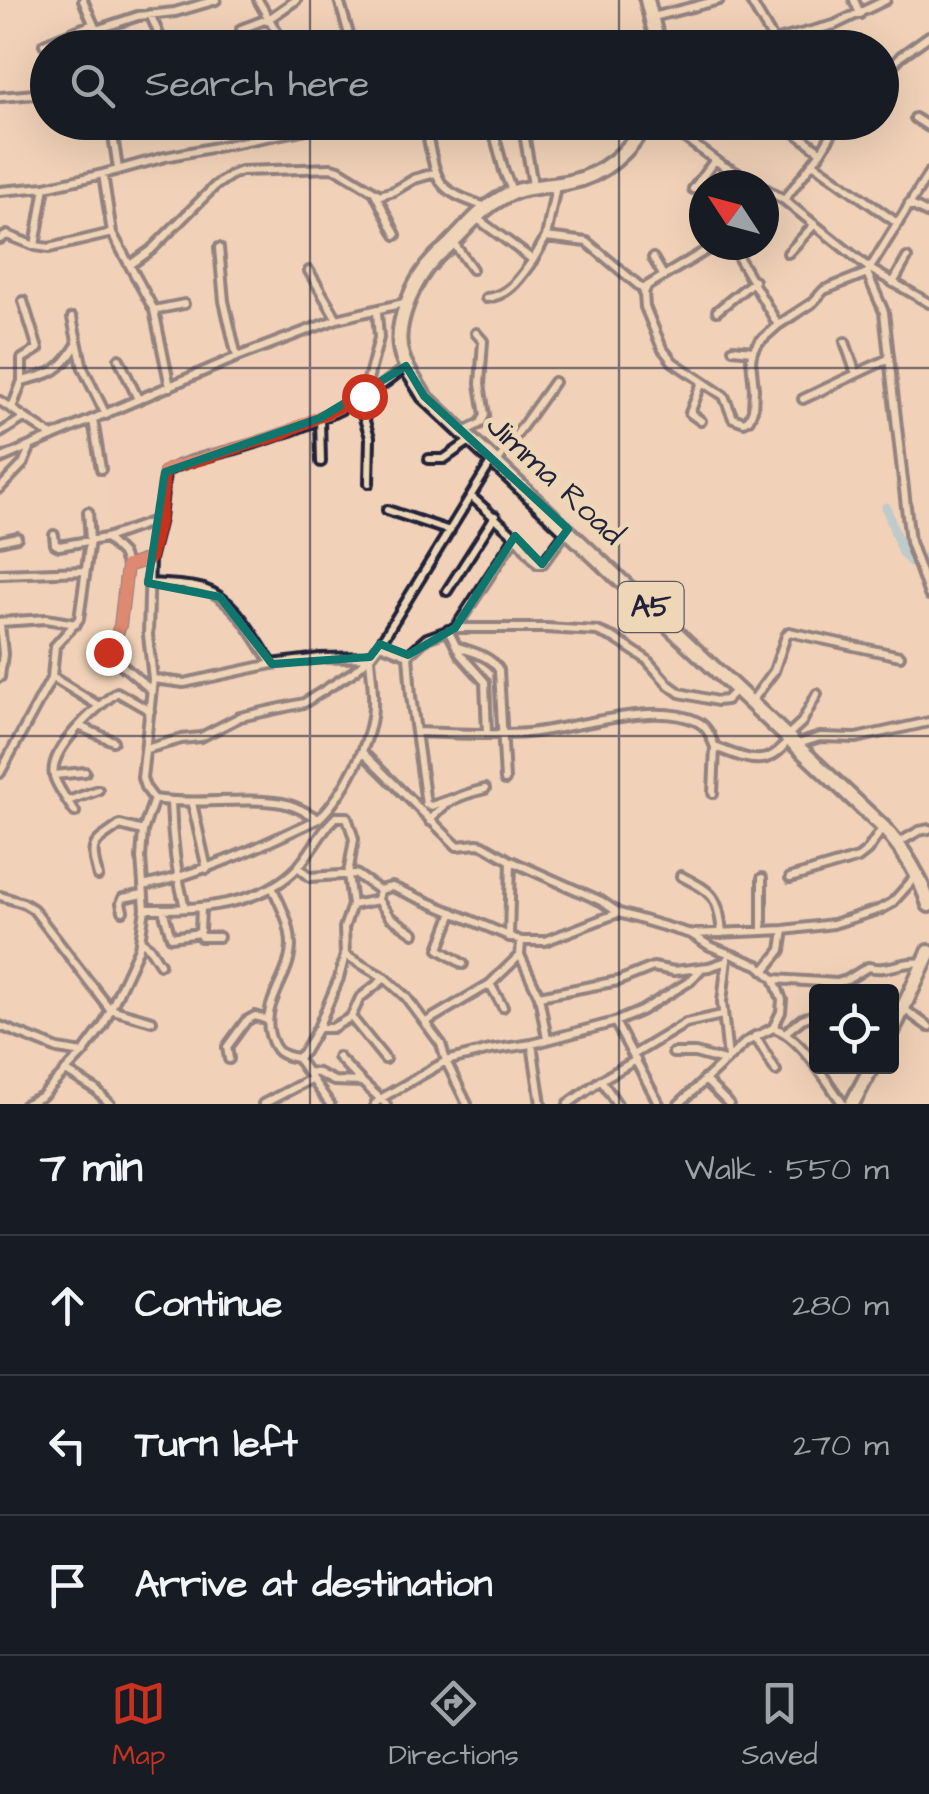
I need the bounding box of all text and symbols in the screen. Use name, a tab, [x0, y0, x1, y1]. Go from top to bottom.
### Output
search box	[30, 30, 899, 140]
icon: search	[65, 58, 120, 113]
text: Search here	[145, 59, 369, 111]
north arrow	[689, 170, 779, 260]
route start	[342, 374, 388, 420]
street label: Jimma Road	[476, 404, 634, 556]
road number: A5	[618, 582, 684, 632]
route end	[86, 630, 132, 676]
map controls	[809, 984, 899, 1074]
button: locate	[809, 984, 899, 1074]
text: 7 min	[40, 1140, 143, 1198]
text: Walk · 550 m	[685, 1147, 889, 1192]
icon: ahead	[40, 1278, 95, 1333]
text: Continue	[135, 1279, 282, 1331]
text: 280 m	[792, 1283, 889, 1328]
icon: left	[40, 1418, 95, 1473]
text: Turn left	[135, 1419, 298, 1471]
text: 270 m	[793, 1423, 889, 1468]
icon: arrive	[40, 1558, 95, 1613]
text: Arrive at destination	[135, 1559, 492, 1611]
tab: Map	[111, 1676, 166, 1775]
tab: Directions	[389, 1676, 519, 1775]
tab: Saved	[741, 1676, 818, 1775]

